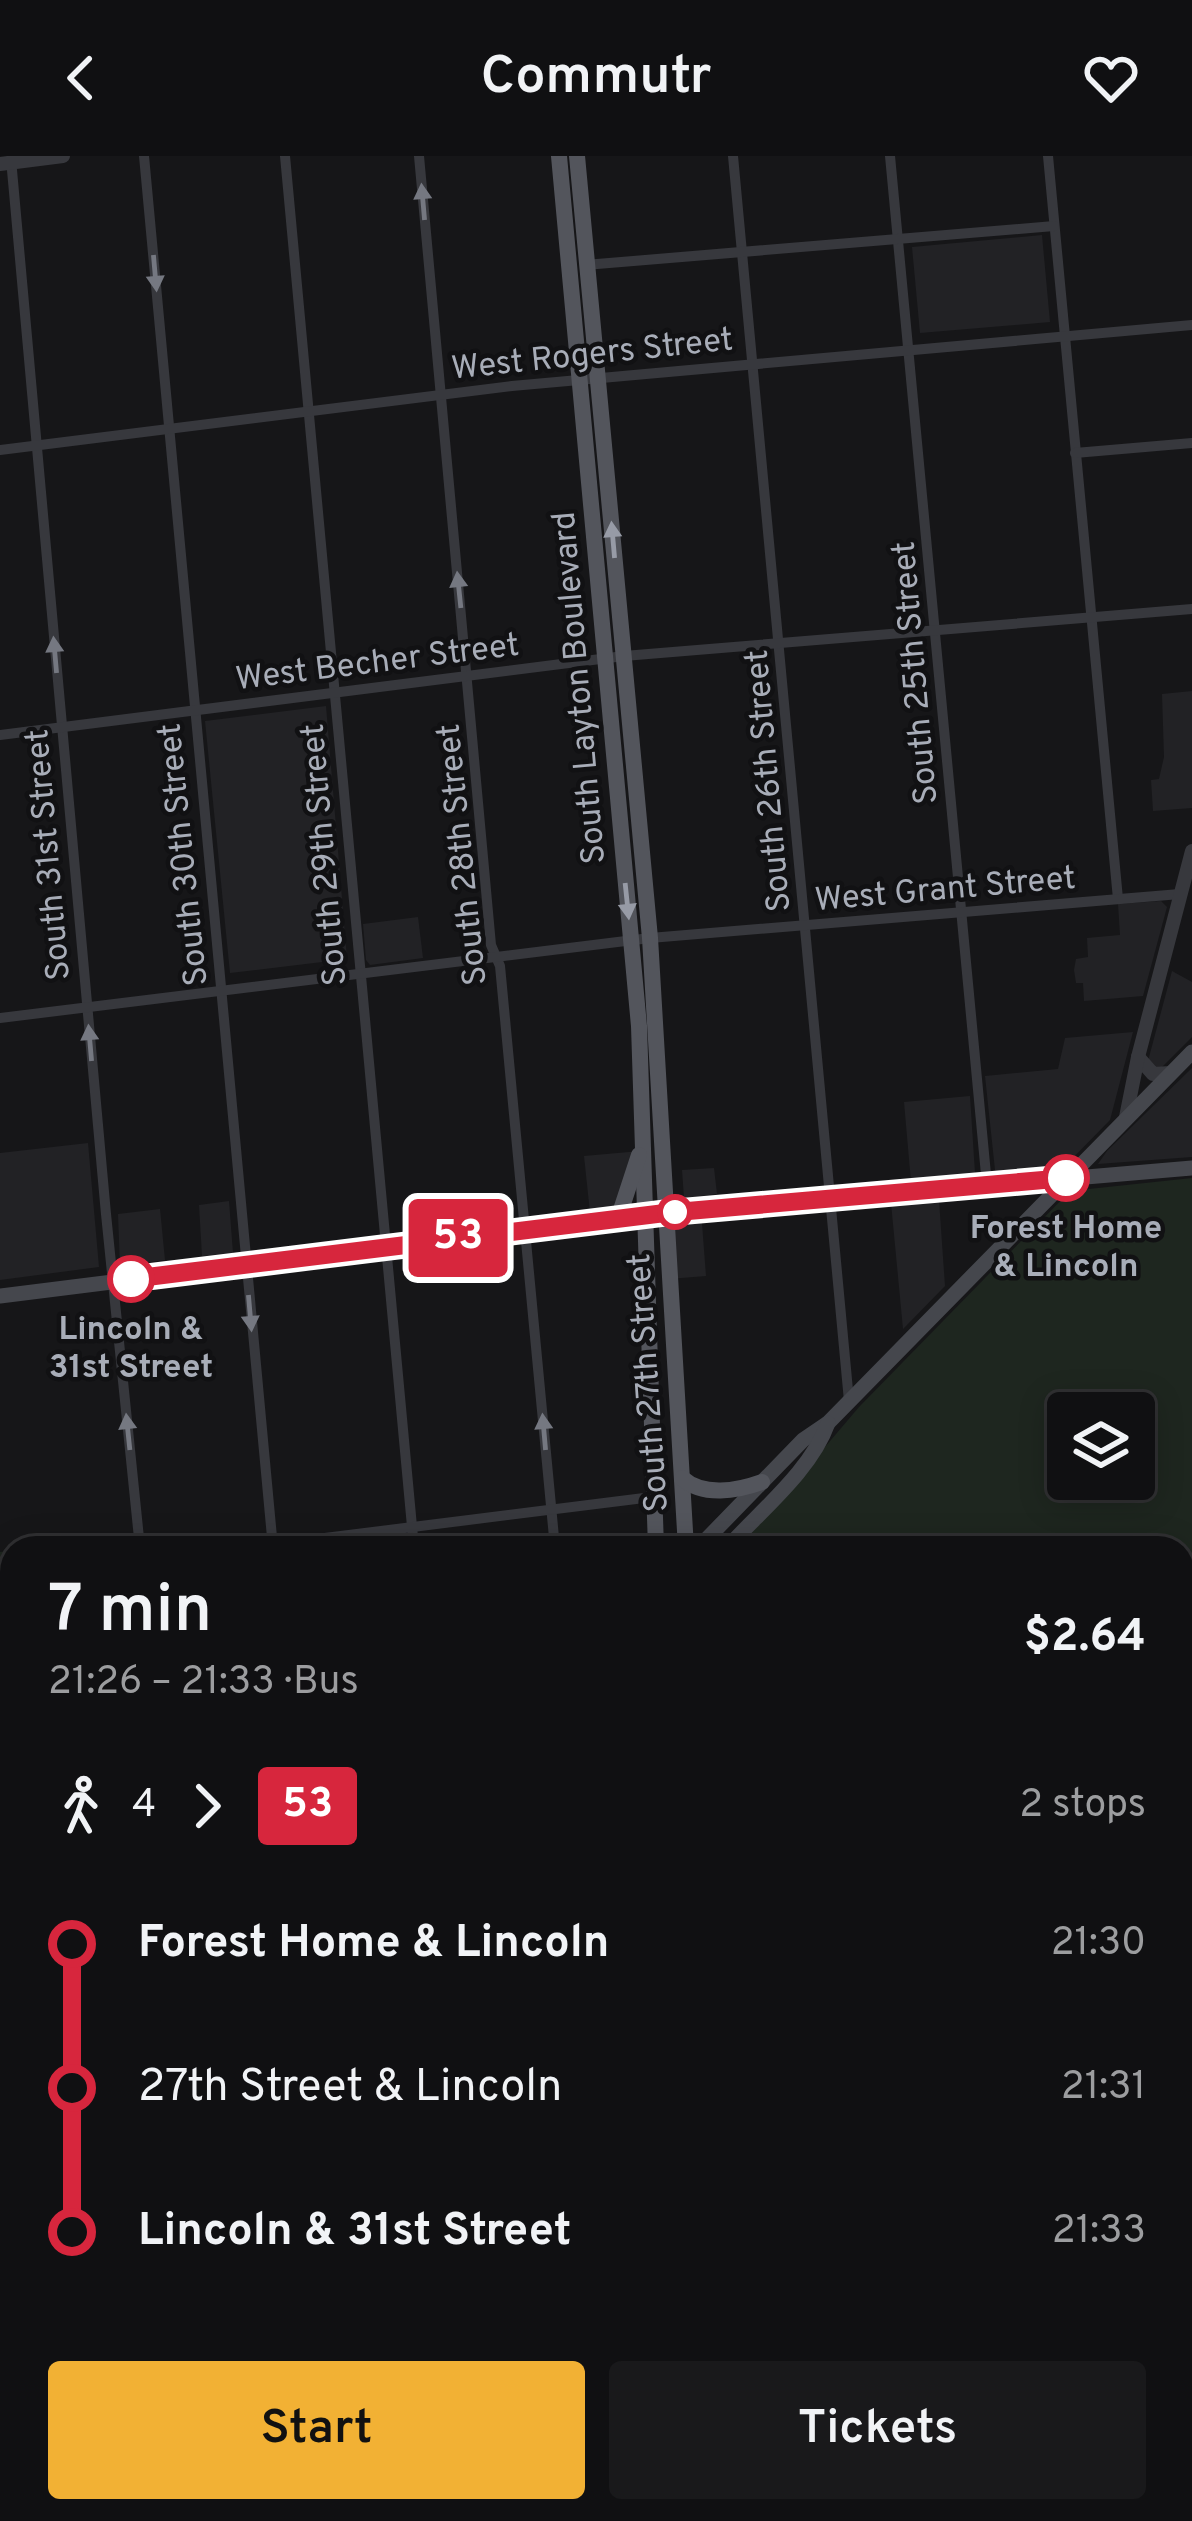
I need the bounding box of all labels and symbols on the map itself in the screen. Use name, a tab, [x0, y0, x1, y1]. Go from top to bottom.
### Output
one-way arrow	[413, 183, 432, 220]
one-way arrow	[146, 254, 165, 292]
street label: West Rogers Street	[449, 320, 735, 392]
street label: South Layton Boulevard	[545, 510, 617, 866]
one-way arrow	[603, 521, 622, 558]
street label: South 25th Street	[885, 539, 949, 806]
one-way arrow	[449, 571, 468, 608]
street label: West Becher Street	[233, 626, 522, 702]
one-way arrow	[45, 636, 64, 673]
street label: South 26th Street	[738, 648, 802, 914]
street label: South 30th Street	[150, 721, 220, 988]
street label: South 29th Street	[294, 722, 358, 988]
street label: South 28th Street	[429, 722, 499, 988]
street label: South 31st Street	[18, 727, 82, 982]
street label: West Grant Street	[813, 859, 1078, 923]
one-way arrow	[618, 883, 637, 920]
one-way arrow	[81, 1024, 100, 1062]
marker: Forest Home & Lincoln	[1044, 1156, 1088, 1200]
unlabelled marker	[659, 1196, 691, 1228]
line badge: 53	[404, 1199, 512, 1277]
place label: Forest Home & Lincoln	[970, 1209, 1162, 1289]
street label: South 27th Street	[620, 1252, 680, 1514]
marker: Lincoln & 31st Street	[109, 1257, 153, 1301]
one-way arrow	[241, 1295, 260, 1332]
place label: Lincoln & 31st Street	[49, 1310, 213, 1390]
one-way arrow	[534, 1412, 553, 1450]
one-way arrow	[118, 1413, 137, 1450]

